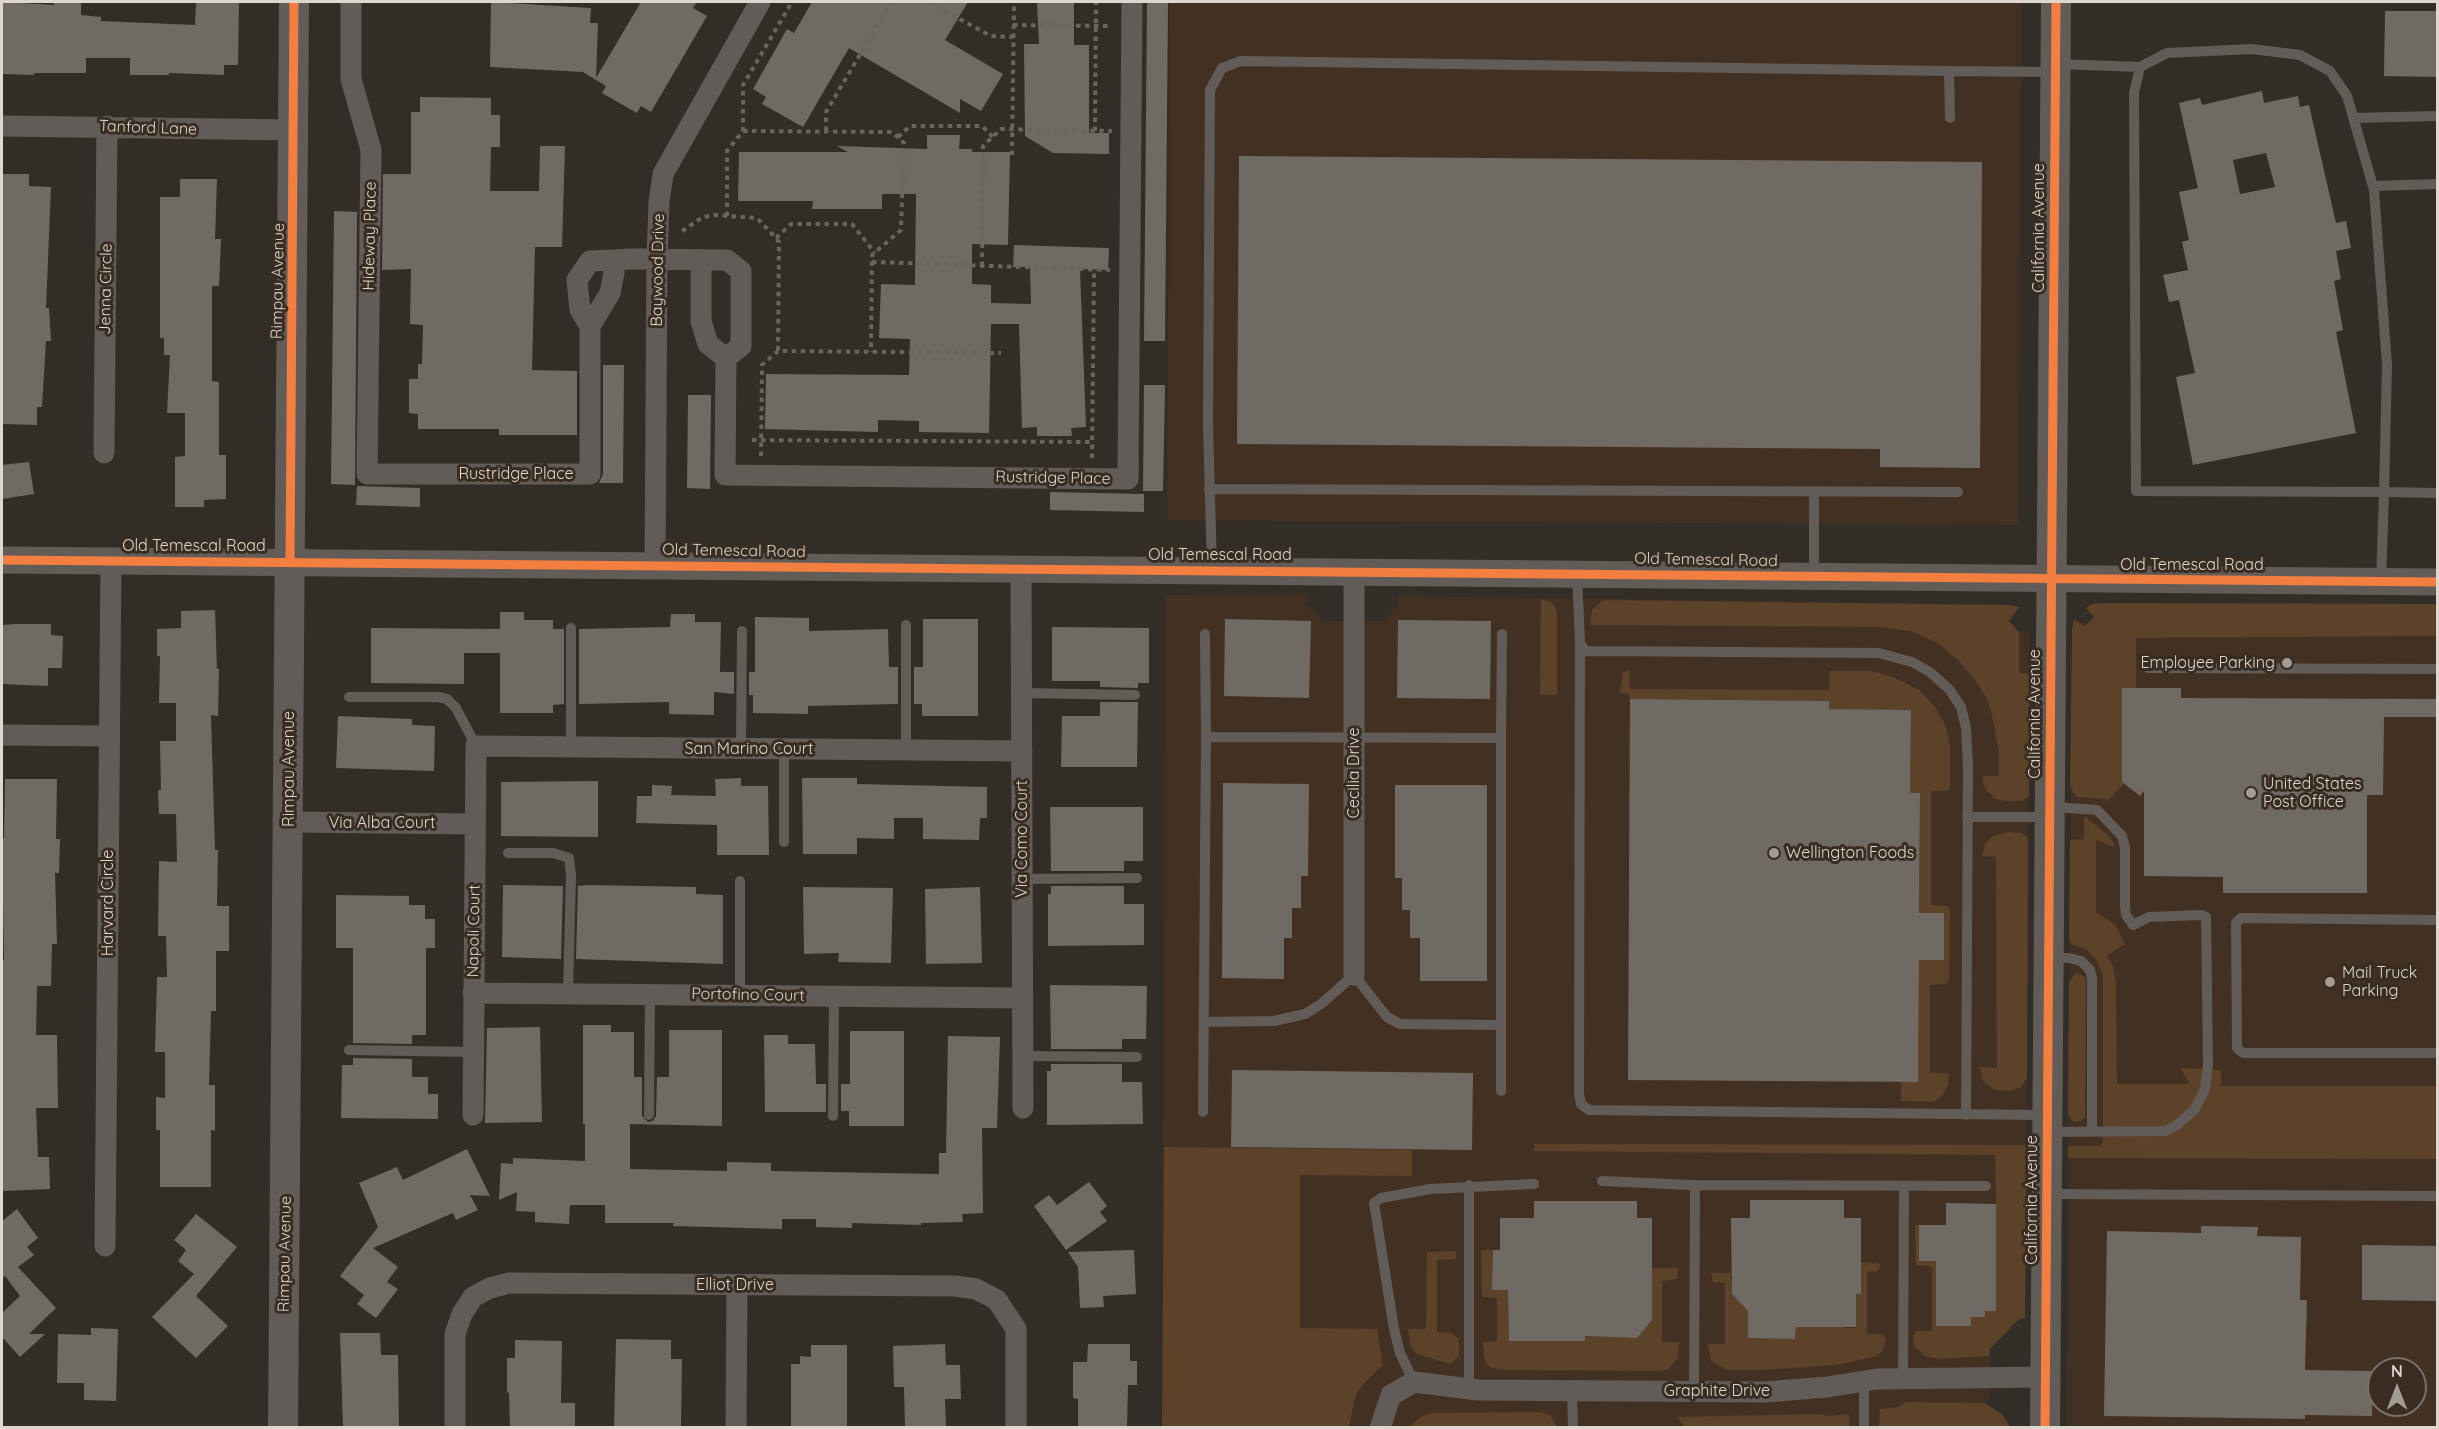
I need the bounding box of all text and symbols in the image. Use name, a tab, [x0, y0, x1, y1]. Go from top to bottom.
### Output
street label: Tanford Lane	[99, 117, 197, 139]
street label: California Avenue	[2029, 163, 2049, 293]
street label: Hideway Place	[359, 181, 381, 291]
street label: Baywood Drive	[647, 213, 669, 327]
street label: Rimpau Avenue	[267, 223, 289, 339]
street label: Jenna Circle	[96, 243, 116, 335]
street label: Rustridge Place	[458, 464, 574, 484]
street label: Rustridge Place	[995, 467, 1111, 489]
street label: Old Temescal Road	[122, 536, 266, 556]
street label: Old Temescal Road	[662, 540, 806, 562]
street label: Old Temescal Road	[1148, 545, 1292, 565]
street label: Old Temescal Road	[1634, 549, 1778, 571]
street label: Old Temescal Road	[2120, 555, 2264, 575]
street label: California Avenue	[2025, 649, 2045, 779]
place label: Employee Parking	[2140, 653, 2275, 673]
marker: Employee Parking	[2280, 656, 2294, 670]
street label: Rimpau Avenue	[279, 711, 299, 827]
street label: Cecilia Drive	[1344, 728, 1364, 818]
street label: San Marino Court	[685, 739, 813, 759]
place label: United States Post Office	[2263, 774, 2362, 812]
street label: Via Como Court	[1012, 780, 1032, 898]
marker: United States Post Office	[2244, 786, 2258, 800]
street label: Via Alba Court	[329, 813, 435, 833]
place label: Wellington Foods	[1786, 843, 1914, 863]
marker: Wellington Foods	[1767, 846, 1781, 860]
street label: Harvard Circle	[98, 850, 118, 956]
street label: Napoli Court	[464, 884, 484, 978]
place label: Mail Truck Parking	[2342, 963, 2417, 1001]
marker: Mail Truck Parking	[2323, 975, 2337, 989]
street label: Portofino Court	[691, 984, 805, 1006]
street label: California Avenue	[2022, 1135, 2042, 1265]
street label: Rimpau Avenue	[274, 1196, 296, 1312]
street label: Elliot Drive	[696, 1275, 774, 1295]
north arrow	[2367, 1357, 2427, 1417]
text: N	[2391, 1361, 2403, 1381]
street label: Graphite Drive	[1664, 1381, 1770, 1401]

